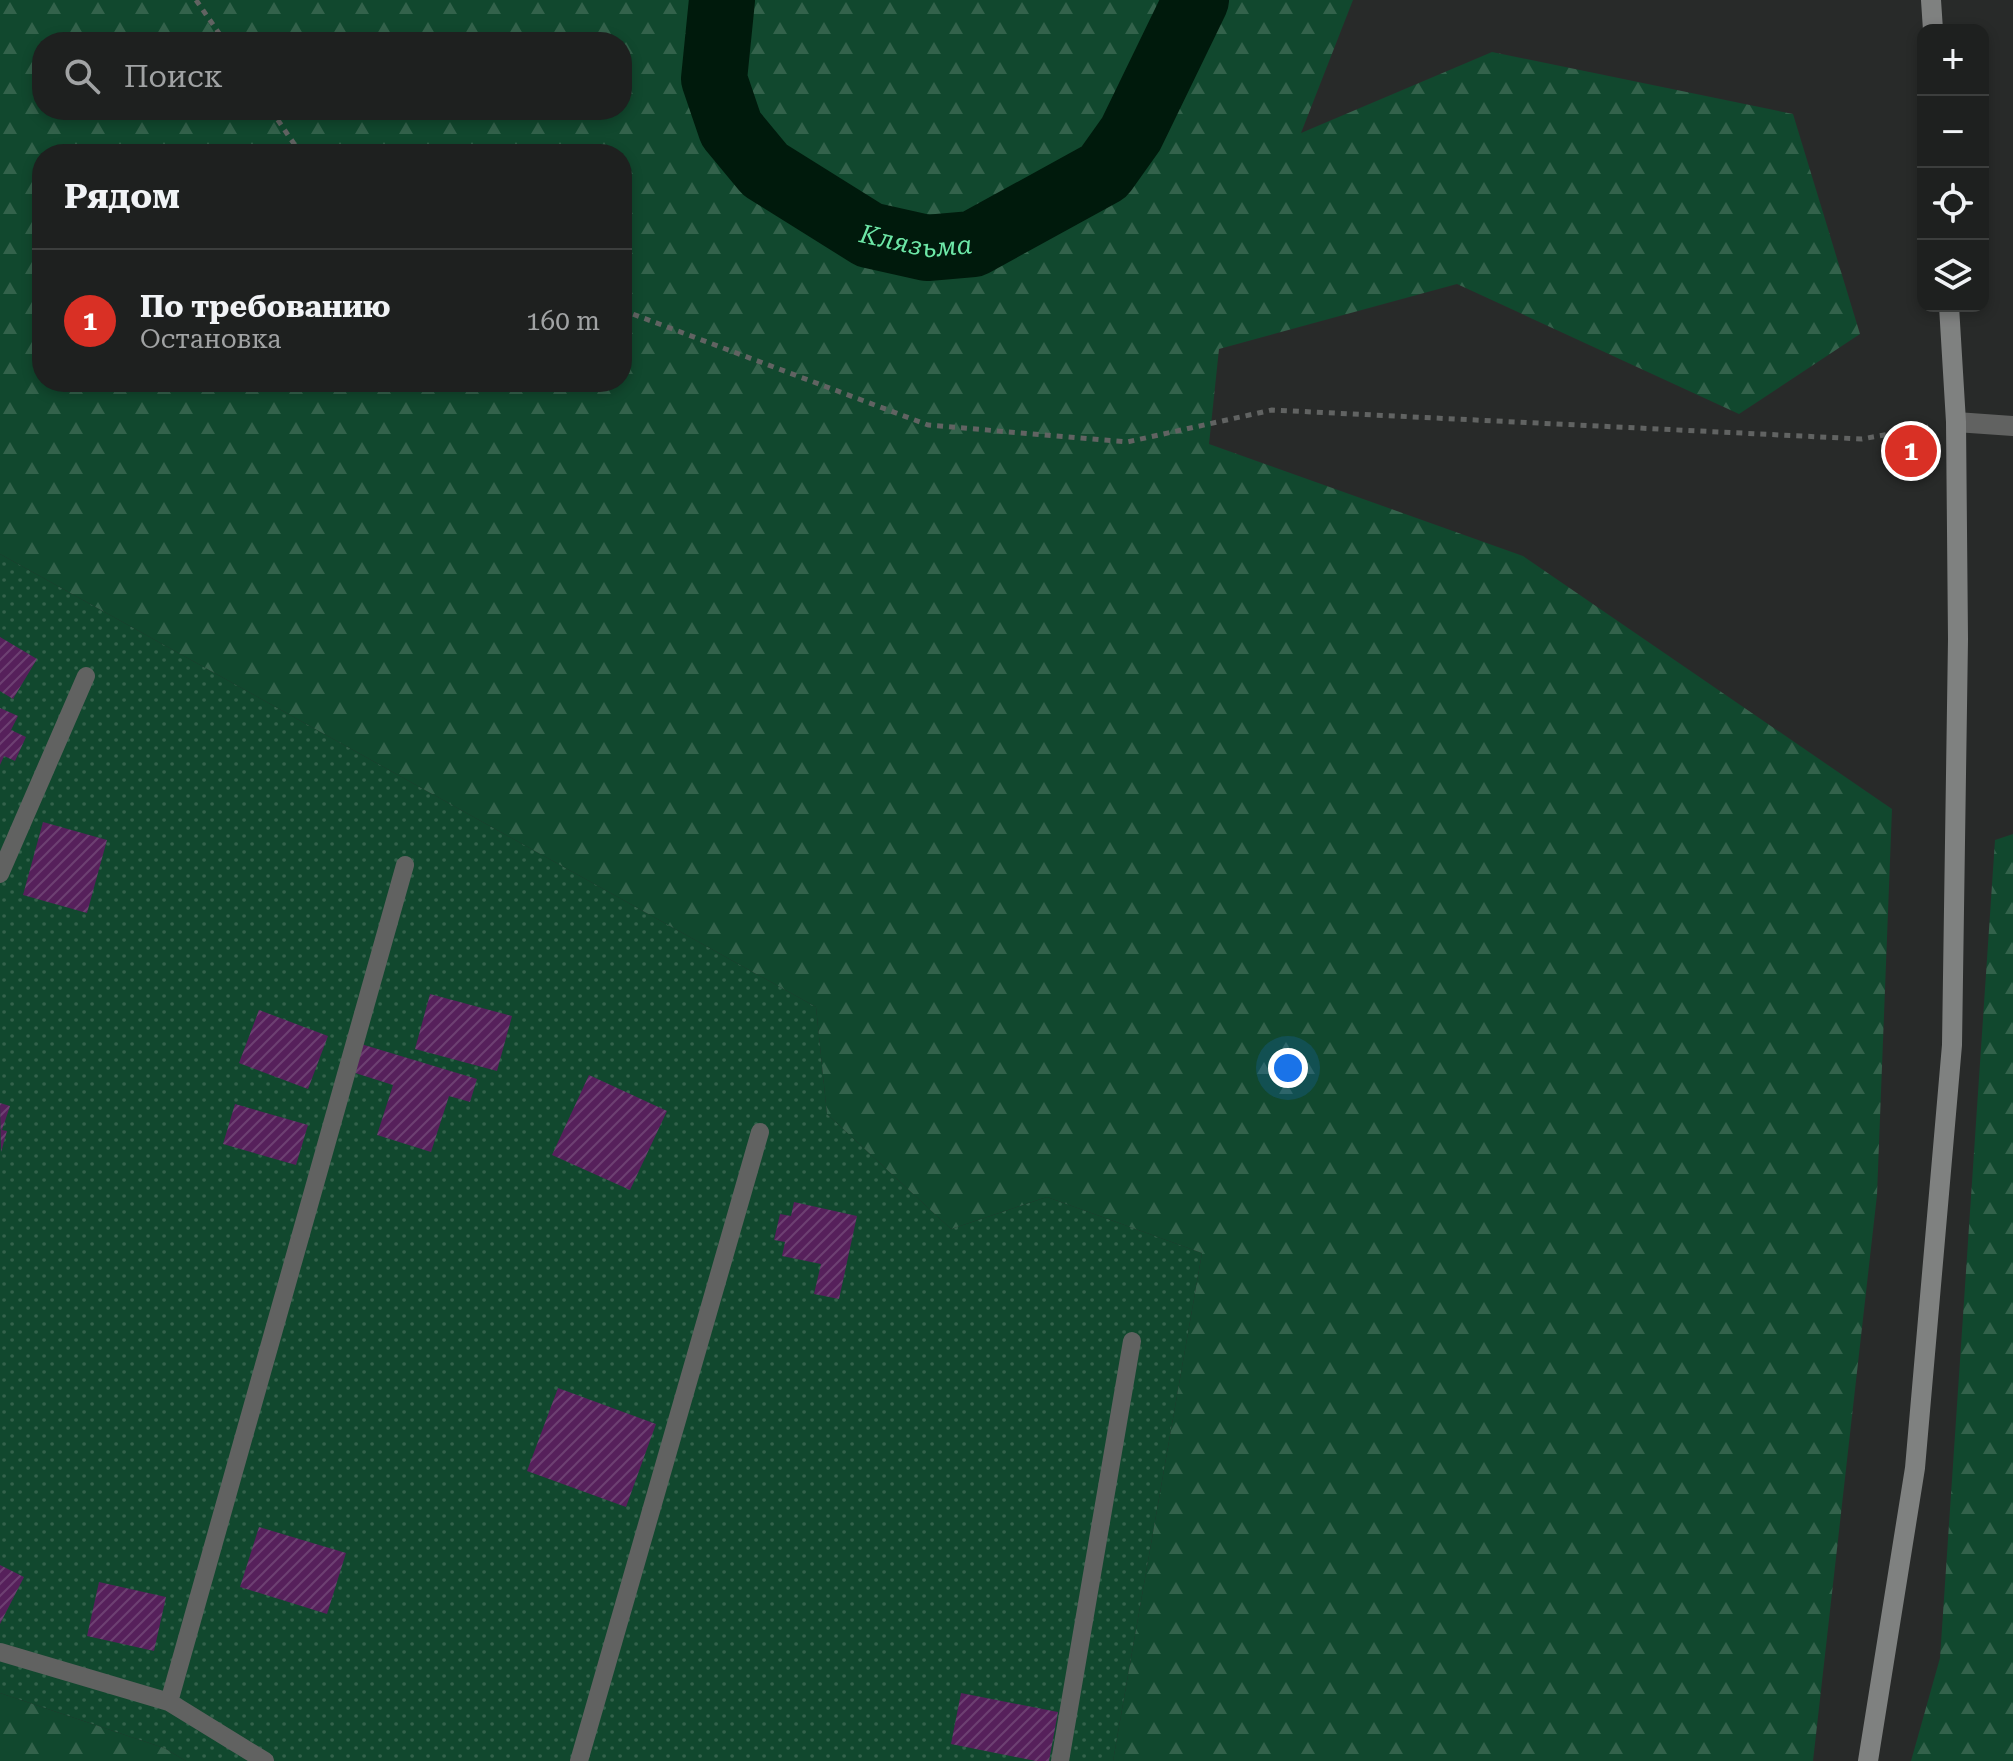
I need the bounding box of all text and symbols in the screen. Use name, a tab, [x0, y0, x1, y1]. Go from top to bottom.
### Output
map controls	[1917, 24, 1989, 312]
button: +	[1917, 24, 1989, 96]
search box	[32, 32, 632, 120]
icon: search	[60, 54, 104, 98]
text: Поиск	[124, 59, 223, 94]
button: −	[1917, 96, 1989, 168]
button: locate	[1917, 168, 1989, 240]
text: Рядом	[64, 176, 180, 216]
water label: Клязьма	[856, 218, 973, 263]
button: layers	[1917, 240, 1989, 312]
text: По требованию	[140, 289, 391, 324]
text: 1	[83, 306, 97, 336]
text: 160 m	[526, 306, 600, 336]
text: Остановка	[140, 324, 281, 354]
pin: 1	[1885, 421, 1937, 481]
your location	[1268, 1048, 1308, 1088]

